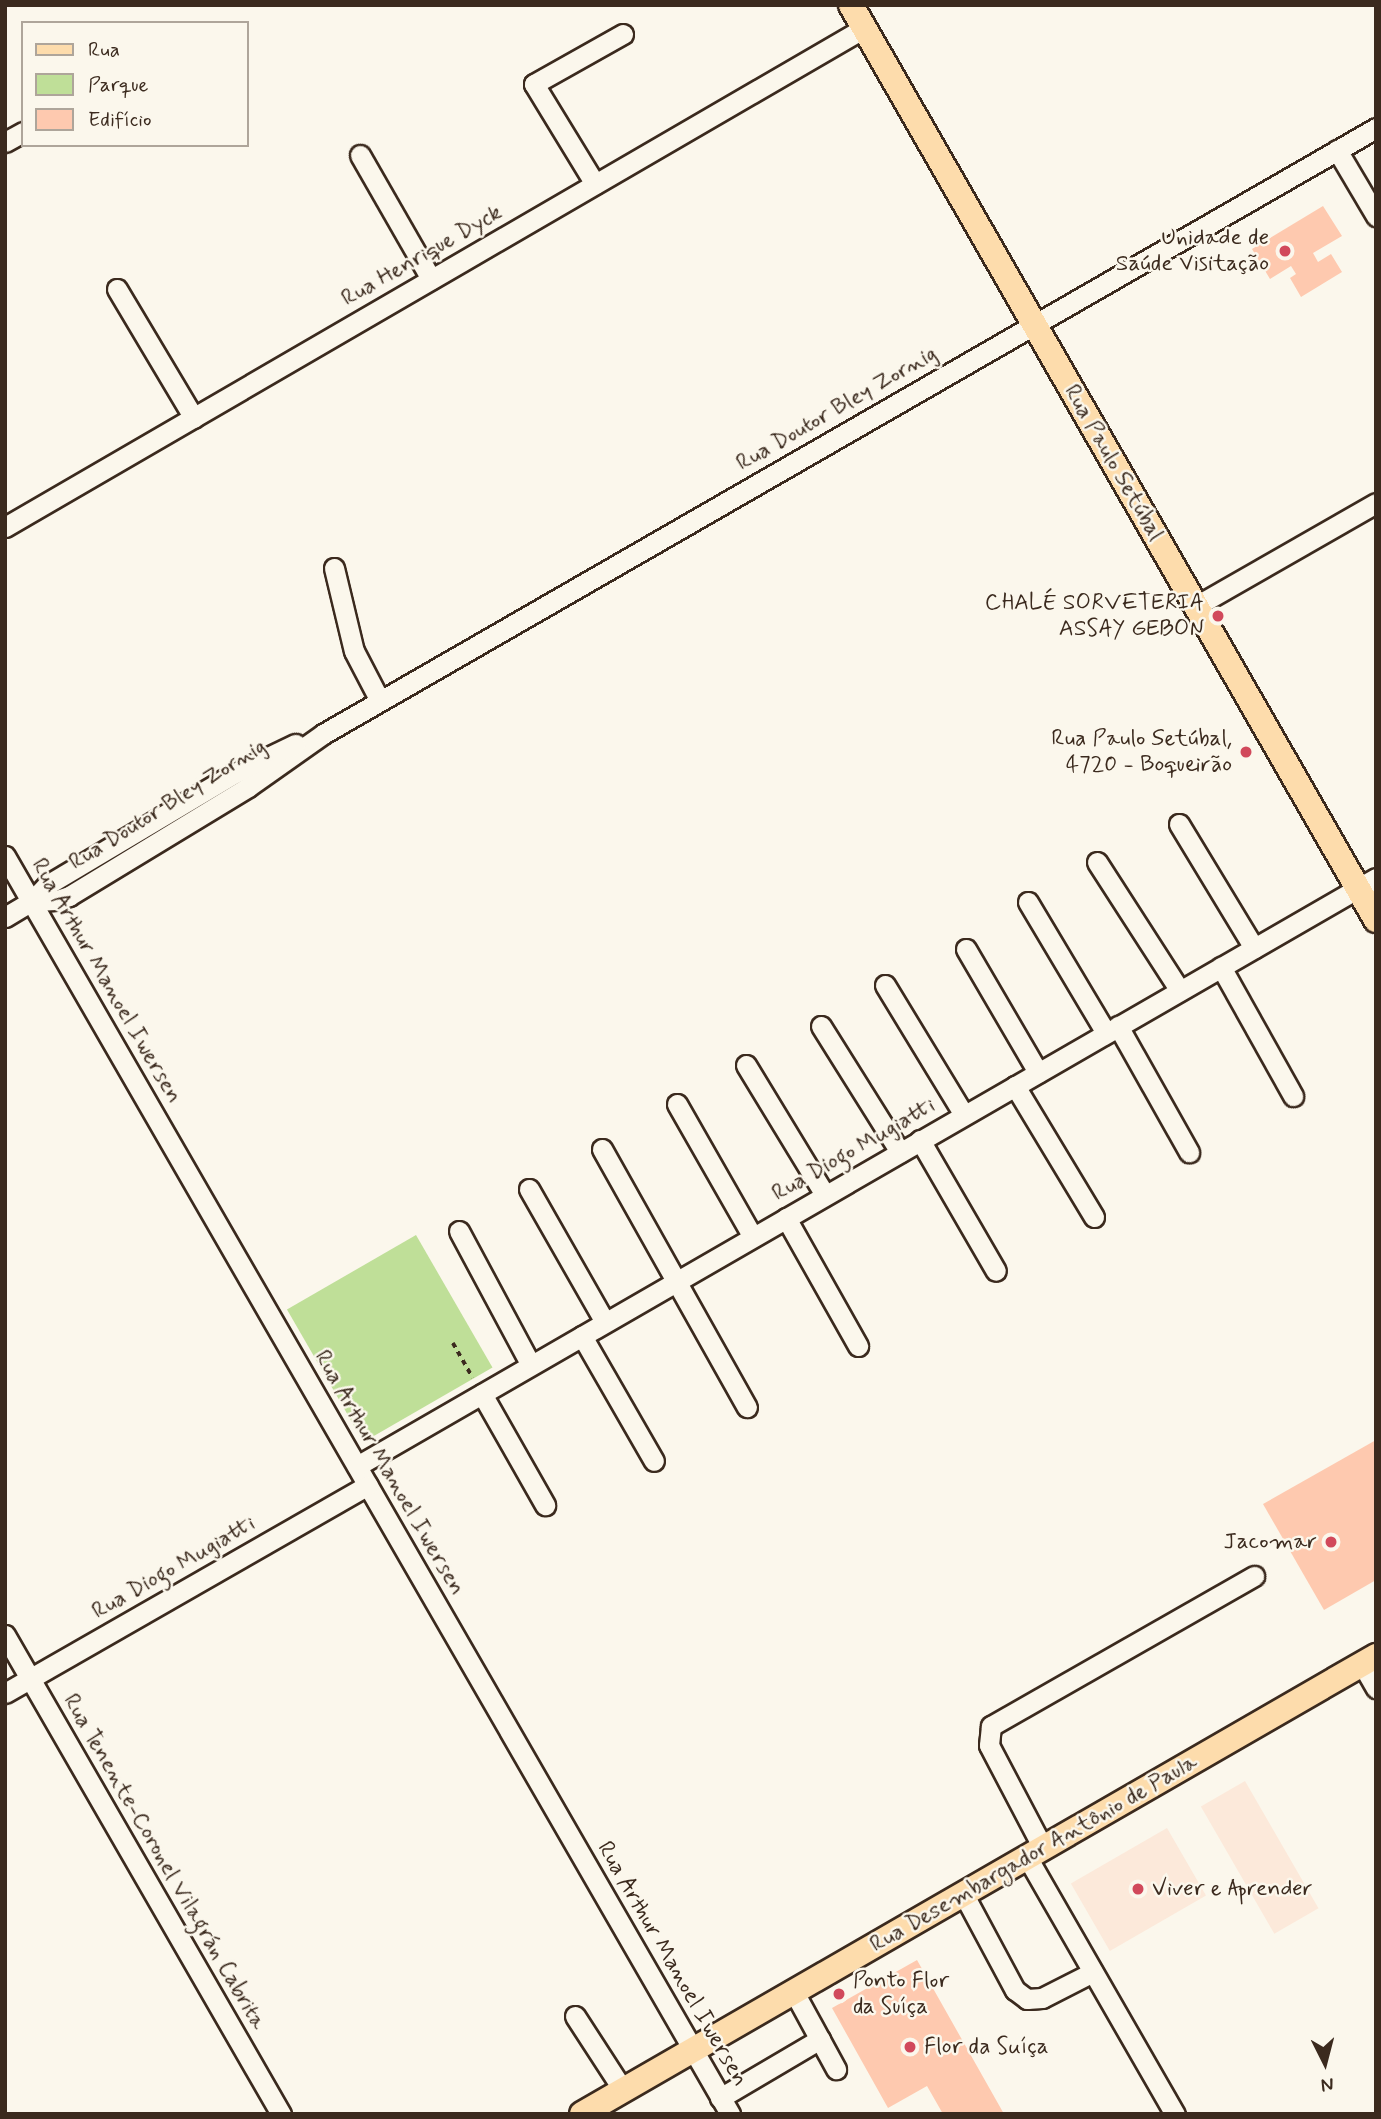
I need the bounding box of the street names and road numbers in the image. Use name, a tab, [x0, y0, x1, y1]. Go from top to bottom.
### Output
street label: Rua Henrique Dyck	[334, 197, 510, 315]
street label: Rua Doutor Bley Zornig	[732, 341, 942, 477]
street label: Rua Paulo Setúbal	[1060, 384, 1166, 542]
street label: Rua Doutor Bley Zornig	[65, 733, 271, 877]
street label: Rua Arthur Manoel Iwersen	[27, 859, 185, 1103]
street label: Rua Diogo Mugiatti	[767, 1092, 941, 1208]
street label: Rua Arthur Manoel Iwersen	[310, 1351, 468, 1595]
street label: Rua Diogo Mugiatti	[87, 1510, 261, 1626]
street label: Rua Tenente-Coronel Vilagrán Cabrita	[55, 1687, 273, 2037]
street label: Rua Desembargador Antônio de Paula	[869, 1751, 1199, 1957]
street label: Rua Arthur Manoel Iwersen	[593, 1842, 751, 2086]

